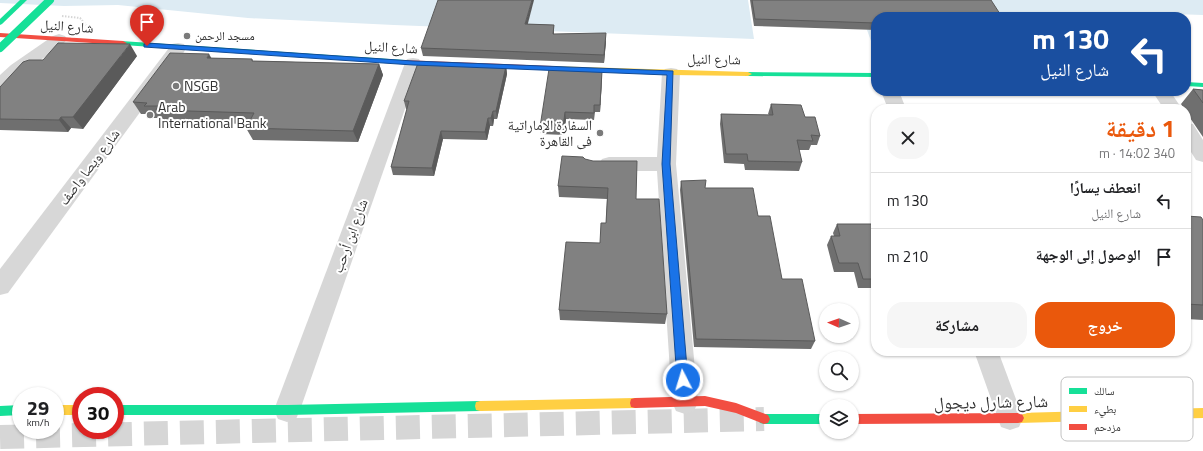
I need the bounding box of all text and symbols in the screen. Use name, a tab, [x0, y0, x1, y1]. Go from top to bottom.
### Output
pin	[130, 5, 164, 46]
icon: arrive	[136, 11, 158, 33]
street label: شارع النيل	[40, 13, 94, 38]
text: 130 m	[1032, 17, 1109, 60]
place label: مسجد الرحمن	[195, 26, 255, 45]
icon: left	[1123, 28, 1175, 80]
marker: مسجد الرحمن	[182, 31, 192, 41]
street label: شارع النيل	[364, 35, 418, 58]
street label: شارع النيل	[687, 48, 741, 69]
text: شارع النيل	[1040, 56, 1109, 83]
place label: NSGB	[184, 75, 218, 96]
marker: NSGB	[171, 81, 181, 91]
place label: Arab International Bank	[158, 96, 267, 133]
marker: Arab International Bank	[145, 110, 155, 120]
text: 1 دقيقة	[1106, 110, 1175, 146]
place label: السفارة الإماراتية فى القاهرة	[508, 114, 592, 151]
button: close	[887, 117, 929, 159]
street label: شارع ويصا واصف	[53, 124, 124, 209]
marker: السفارة الإماراتية فى القاهرة	[595, 128, 605, 138]
text: 340 m · 14:02	[1099, 143, 1175, 163]
text: انعطف يسارًا	[1070, 176, 1141, 199]
text: 130 m	[887, 189, 928, 212]
icon: left	[1153, 190, 1175, 212]
street label: شارع ابن أرحب	[326, 196, 373, 276]
text: شارع النيل	[1091, 203, 1141, 223]
text: الوصول إلى الوجهة	[1036, 243, 1141, 266]
text: 210 m	[887, 245, 928, 268]
icon: arrive	[1153, 246, 1175, 268]
button: مشاركة	[887, 302, 1027, 348]
button: خروج	[1035, 302, 1175, 348]
north arrow	[819, 303, 859, 343]
map controls	[819, 303, 859, 439]
button: search	[819, 351, 859, 391]
position arrow	[662, 359, 704, 401]
legend	[1061, 377, 1193, 441]
text: سالك	[1094, 383, 1114, 399]
speed limit sign: 30	[72, 387, 124, 439]
street label: شارع شارل ديجول	[934, 388, 1048, 416]
text: 29	[27, 392, 49, 423]
button: layers	[819, 399, 859, 439]
text: بطيء	[1094, 401, 1116, 418]
text: km/h	[27, 415, 49, 430]
text: مزدحم	[1094, 419, 1121, 435]

